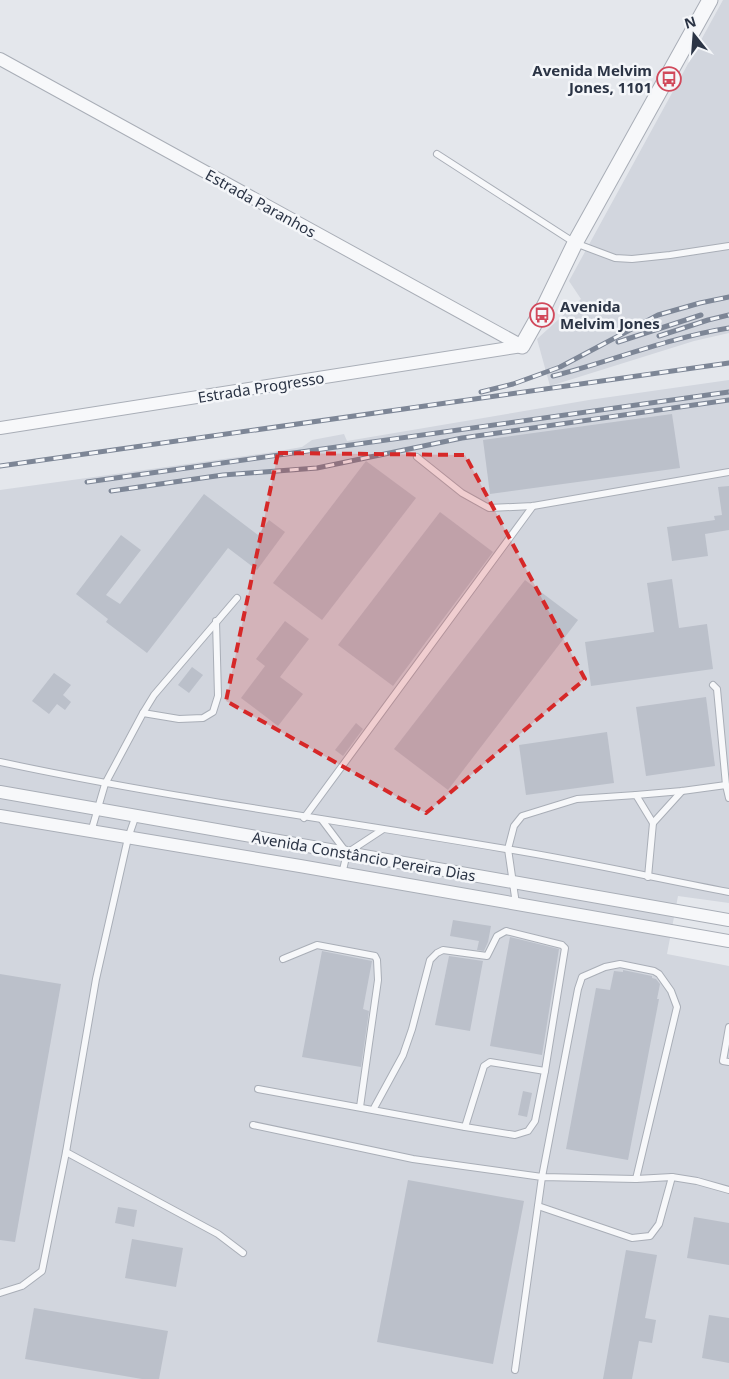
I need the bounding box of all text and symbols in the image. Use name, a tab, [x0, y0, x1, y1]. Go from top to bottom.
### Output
north arrow	[669, 10, 719, 60]
text: N	[682, 11, 698, 33]
place label: Avenida Melvim Jones, 1101	[532, 60, 652, 97]
bus stop icon: Avenida Melvim Jones, 1101	[656, 66, 682, 92]
street label: Estrada Paranhos	[202, 164, 320, 242]
place label: Avenida Melvim Jones	[560, 296, 660, 333]
bus stop icon: Avenida Melvim Jones	[529, 302, 555, 328]
street label: Estrada Progresso	[196, 367, 326, 407]
street label: Avenida Constâncio Pereira Dias	[251, 826, 477, 886]

